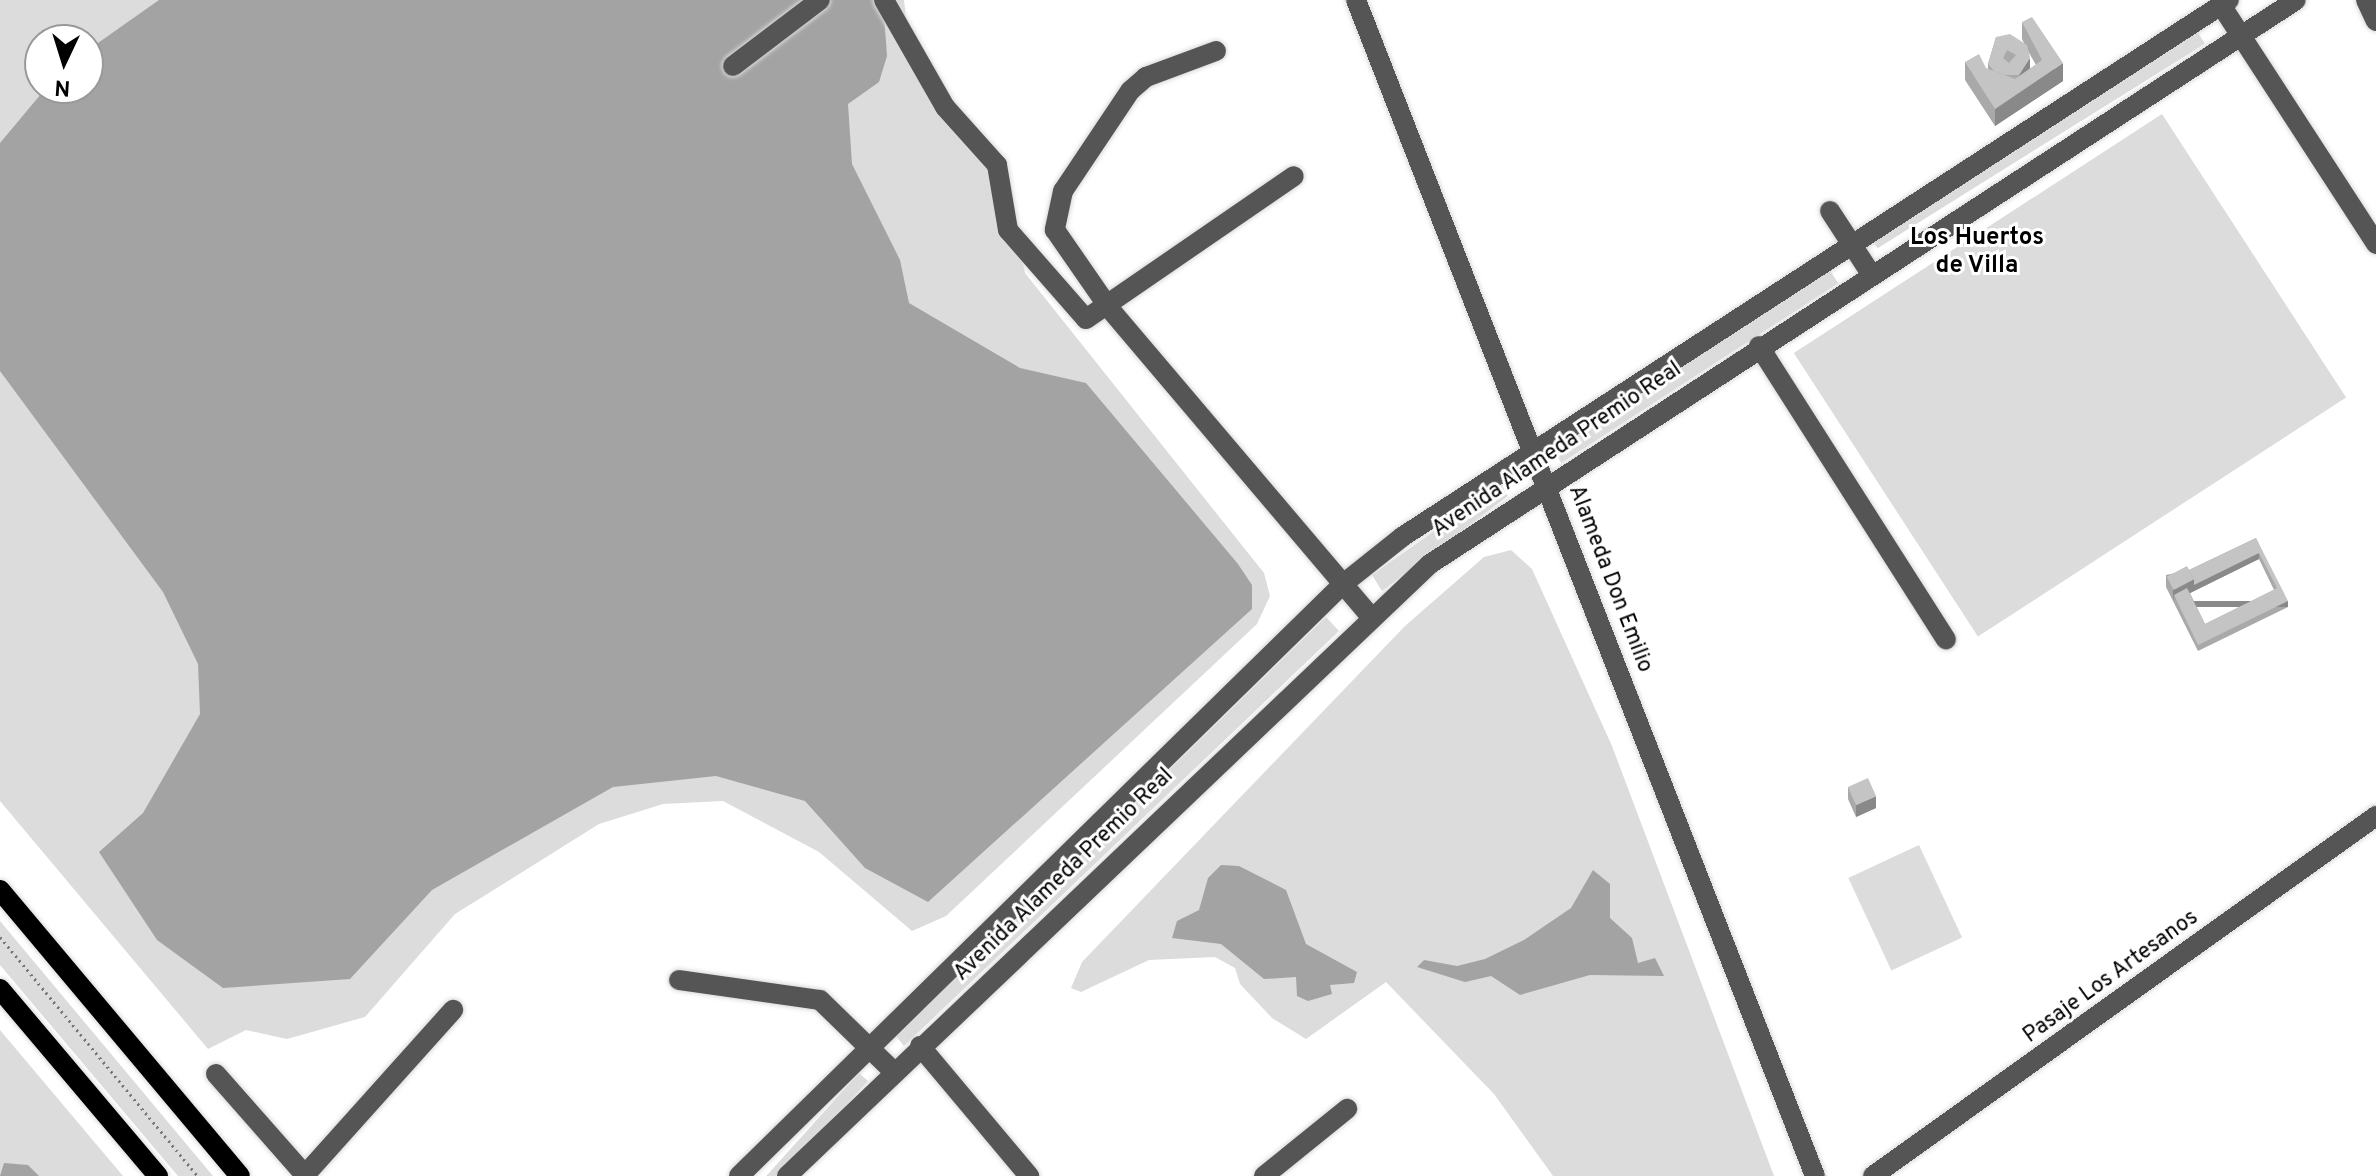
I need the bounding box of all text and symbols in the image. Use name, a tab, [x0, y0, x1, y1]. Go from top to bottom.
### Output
north arrow	[24, 24, 104, 104]
text: N	[54, 72, 71, 100]
district label: Los Huertos de Villa	[1910, 225, 2044, 281]
street label: Avenida Alameda Premio Real	[1427, 356, 1687, 544]
street label: Alameda Don Emilio	[1562, 482, 1658, 676]
street label: Avenida Alameda Premio Real	[948, 763, 1180, 987]
street label: Pasaje Los Artesanos	[2018, 905, 2204, 1049]

